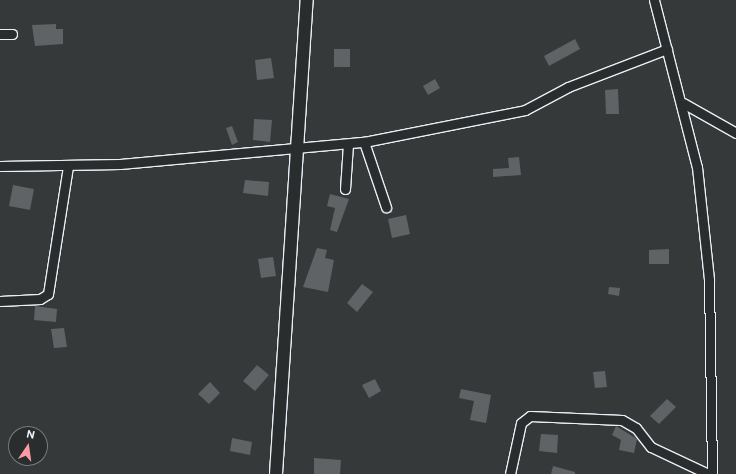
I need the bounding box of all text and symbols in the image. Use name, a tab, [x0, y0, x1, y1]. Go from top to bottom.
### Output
north arrow	[8, 426, 48, 466]
text: N	[25, 428, 36, 442]

